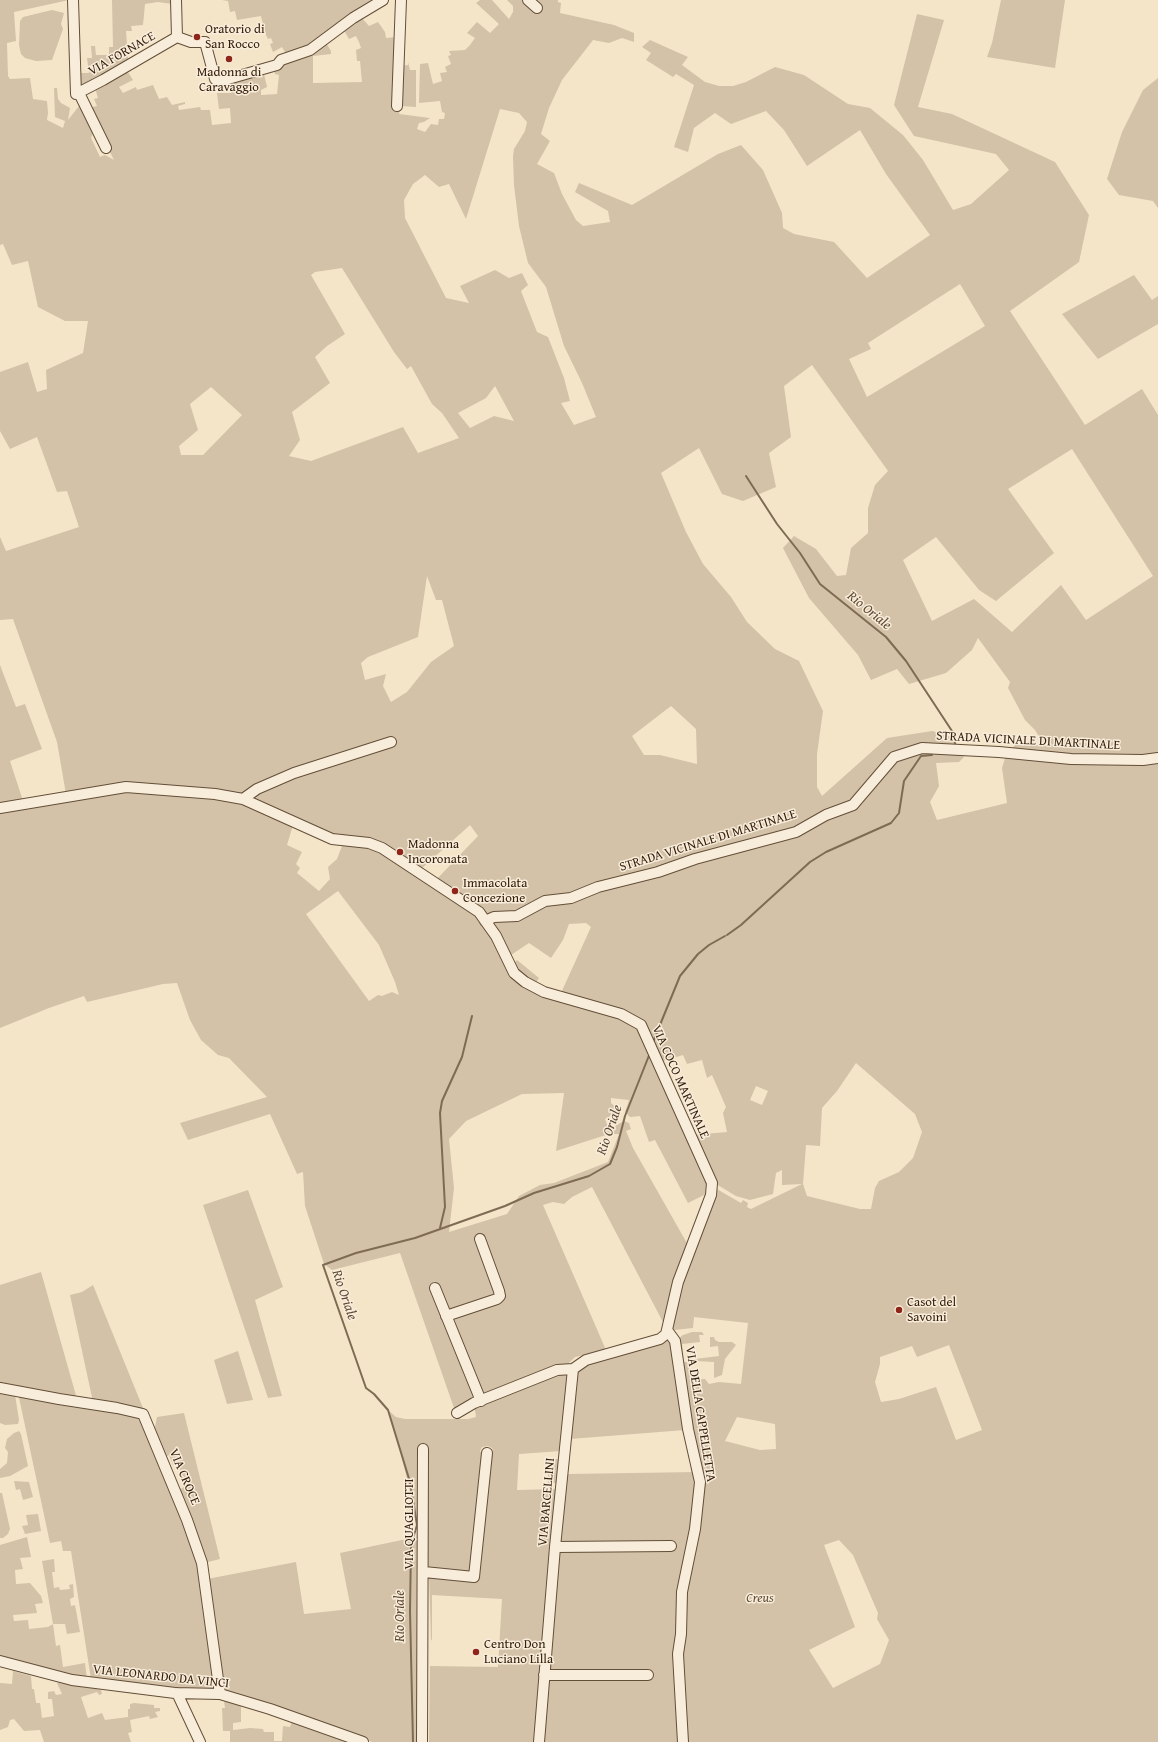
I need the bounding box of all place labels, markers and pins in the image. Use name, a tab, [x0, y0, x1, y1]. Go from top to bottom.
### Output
place label: Oratorio di San Rocco	[205, 22, 265, 53]
marker: Oratorio di San Rocco	[192, 32, 202, 42]
marker: Madonna di Caravaggio	[224, 54, 234, 64]
place label: Madonna di Caravaggio	[197, 65, 261, 96]
place label: Madonna Incoronata	[408, 837, 468, 868]
marker: Madonna Incoronata	[395, 847, 405, 857]
place label: Immacolata Concezione	[463, 876, 527, 907]
marker: Immacolata Concezione	[450, 886, 460, 896]
place label: Casot del Savoini	[907, 1295, 956, 1326]
marker: Casot del Savoini	[894, 1305, 904, 1315]
place label: Centro Don Luciano Lilla	[484, 1637, 553, 1668]
marker: Centro Don Luciano Lilla	[471, 1647, 481, 1657]

